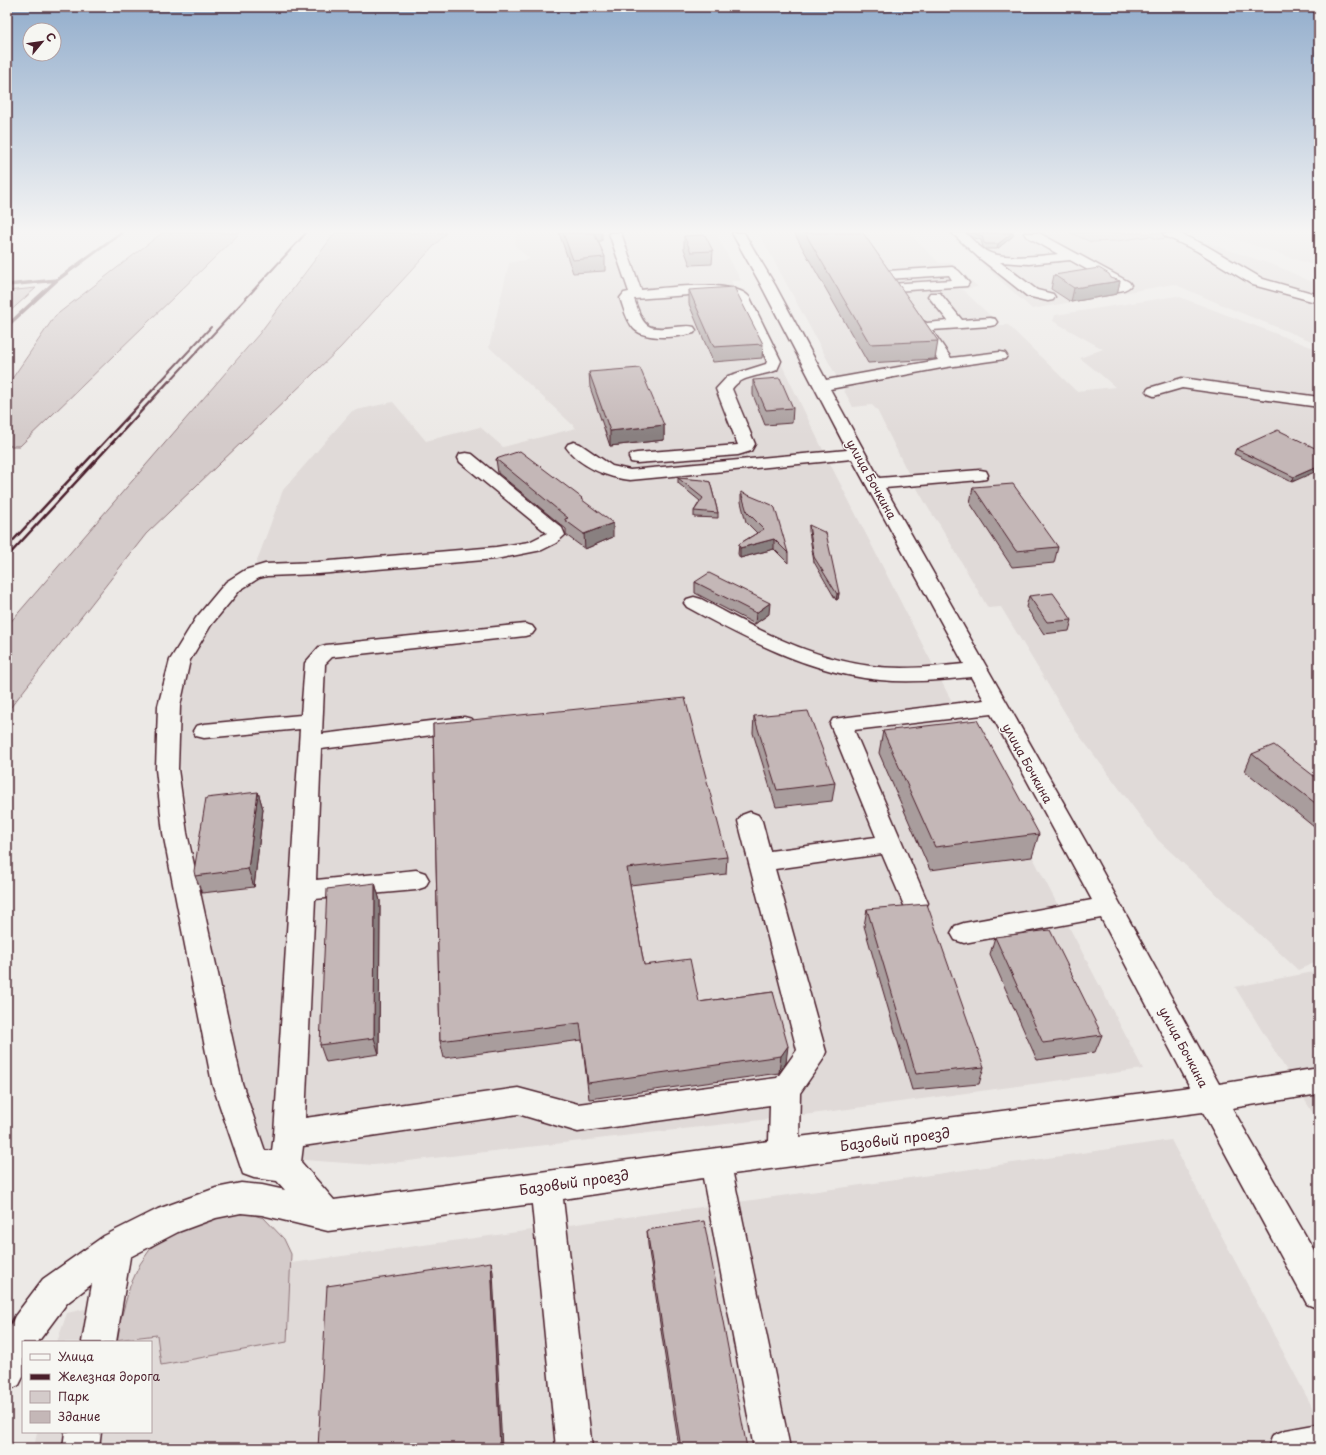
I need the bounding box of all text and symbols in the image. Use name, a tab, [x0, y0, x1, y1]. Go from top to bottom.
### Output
north arrow	[22, 22, 62, 62]
text: С	[42, 29, 61, 45]
street label: улица Бочкина	[842, 436, 902, 523]
street label: улица Бочкина	[998, 720, 1058, 807]
street label: улица Бочкина	[1155, 1003, 1213, 1091]
street label: Базовый проезд	[839, 1122, 951, 1156]
street label: Базовый проезд	[518, 1164, 630, 1200]
legend	[22, 1341, 152, 1433]
text: Улица	[58, 1347, 94, 1365]
text: Железная дорога	[58, 1367, 161, 1385]
text: Парк	[58, 1387, 90, 1405]
text: Здание	[58, 1407, 100, 1425]

